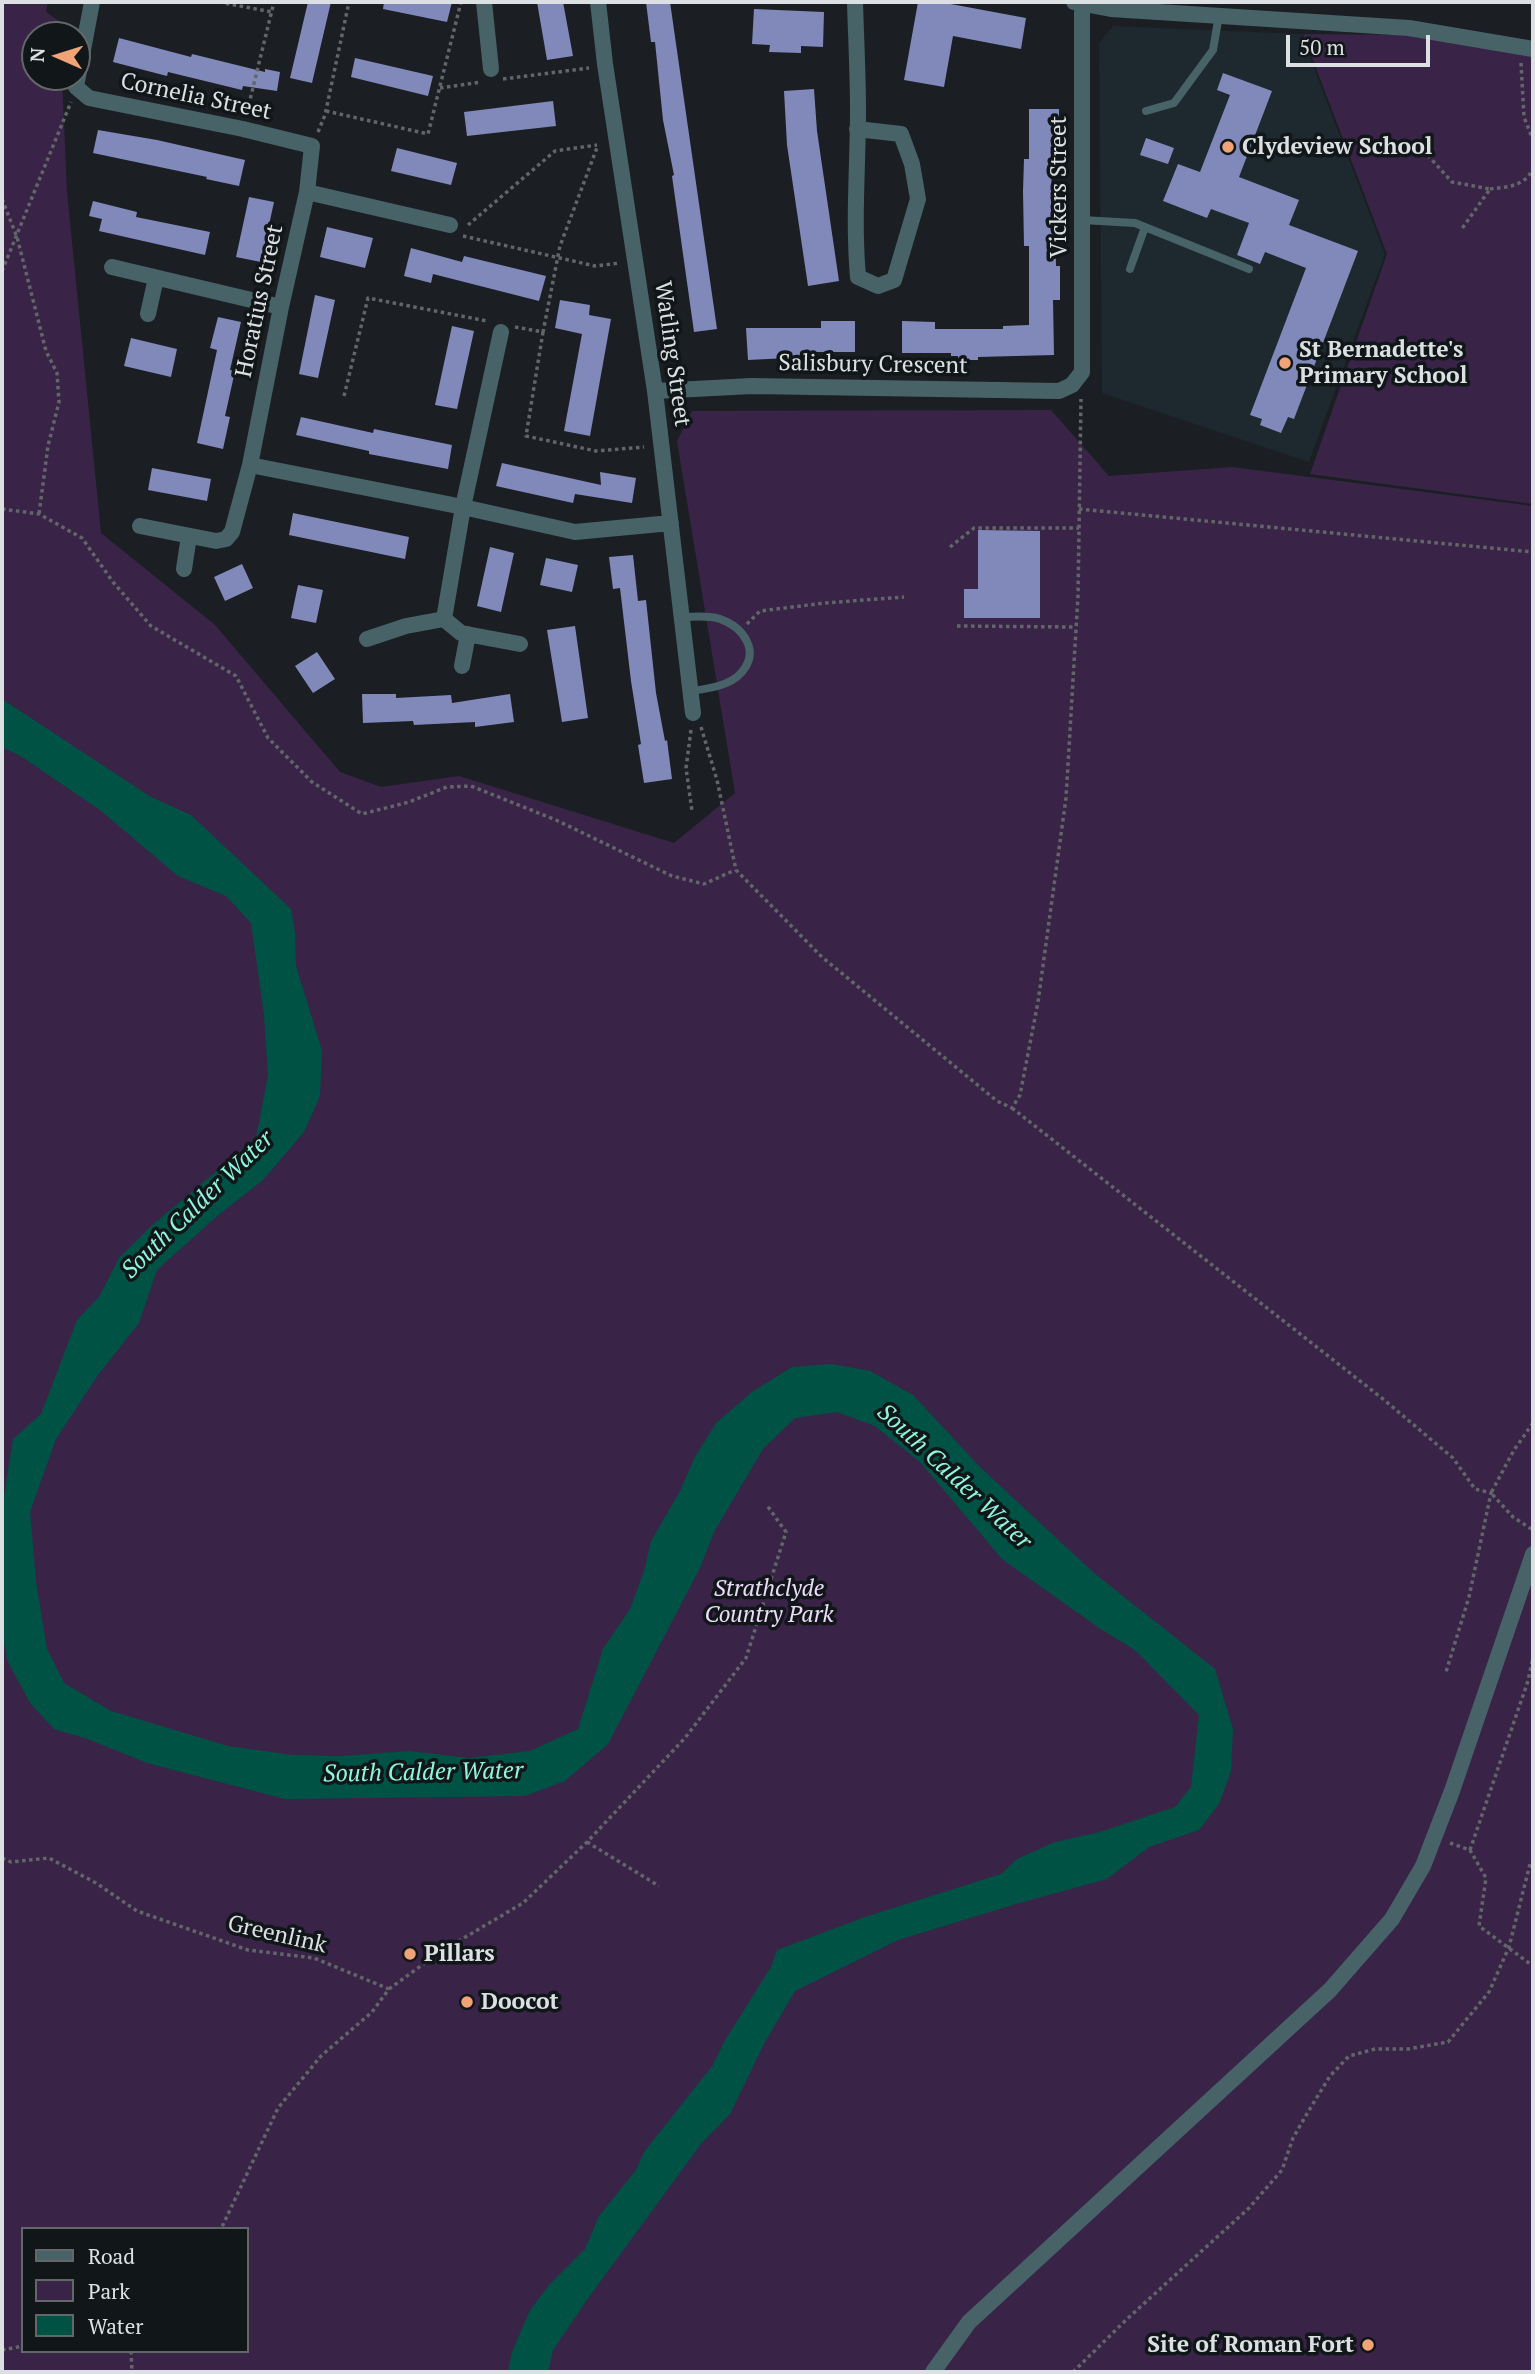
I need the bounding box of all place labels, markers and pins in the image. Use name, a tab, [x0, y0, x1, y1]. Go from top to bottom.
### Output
place label: Clydeview School	[1242, 133, 1433, 161]
marker: Clydeview School	[1220, 139, 1236, 155]
place label: St Bernadette's Primary School	[1299, 336, 1467, 390]
marker: St Bernadette's Primary School	[1277, 355, 1293, 371]
place label: Pillars	[424, 1940, 495, 1968]
marker: Pillars	[402, 1946, 418, 1962]
place label: Doocot	[481, 1988, 559, 2016]
marker: Doocot	[459, 1994, 475, 2010]
place label: Site of Roman Fort	[1147, 2331, 1354, 2359]
marker: Site of Roman Fort	[1360, 2337, 1376, 2353]

